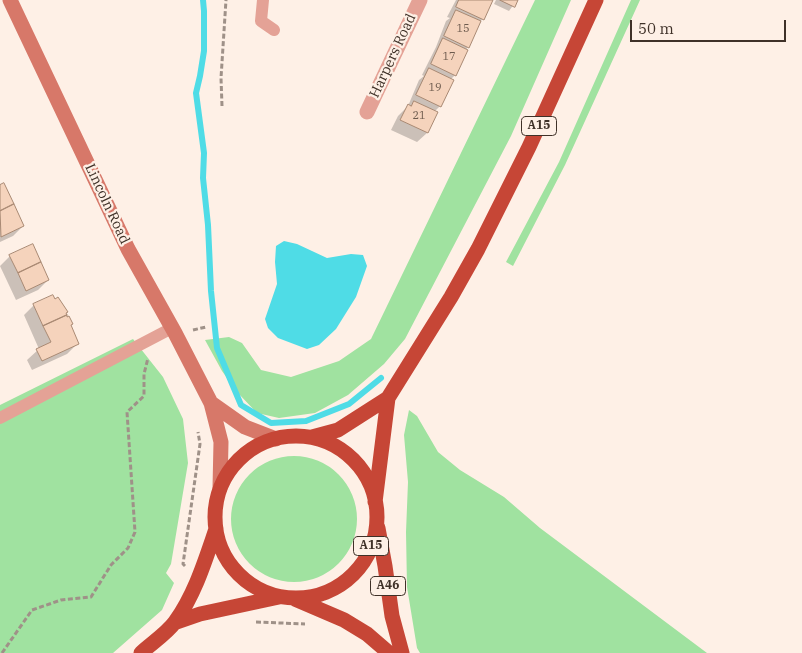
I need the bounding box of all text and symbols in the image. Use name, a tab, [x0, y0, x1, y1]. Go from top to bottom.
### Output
scale bar	[632, 10, 788, 42]
street label: Harpers Road	[366, 11, 420, 101]
text: 50 m	[638, 19, 674, 38]
house number: 15	[456, 22, 470, 36]
house number: 17	[442, 50, 456, 64]
house number: 19	[428, 81, 442, 95]
house number: 21	[412, 109, 426, 123]
road number: A15	[522, 116, 556, 136]
street label: Lincoln Road	[81, 161, 133, 247]
road number: A15	[354, 536, 388, 556]
road number: A46	[370, 576, 406, 596]

